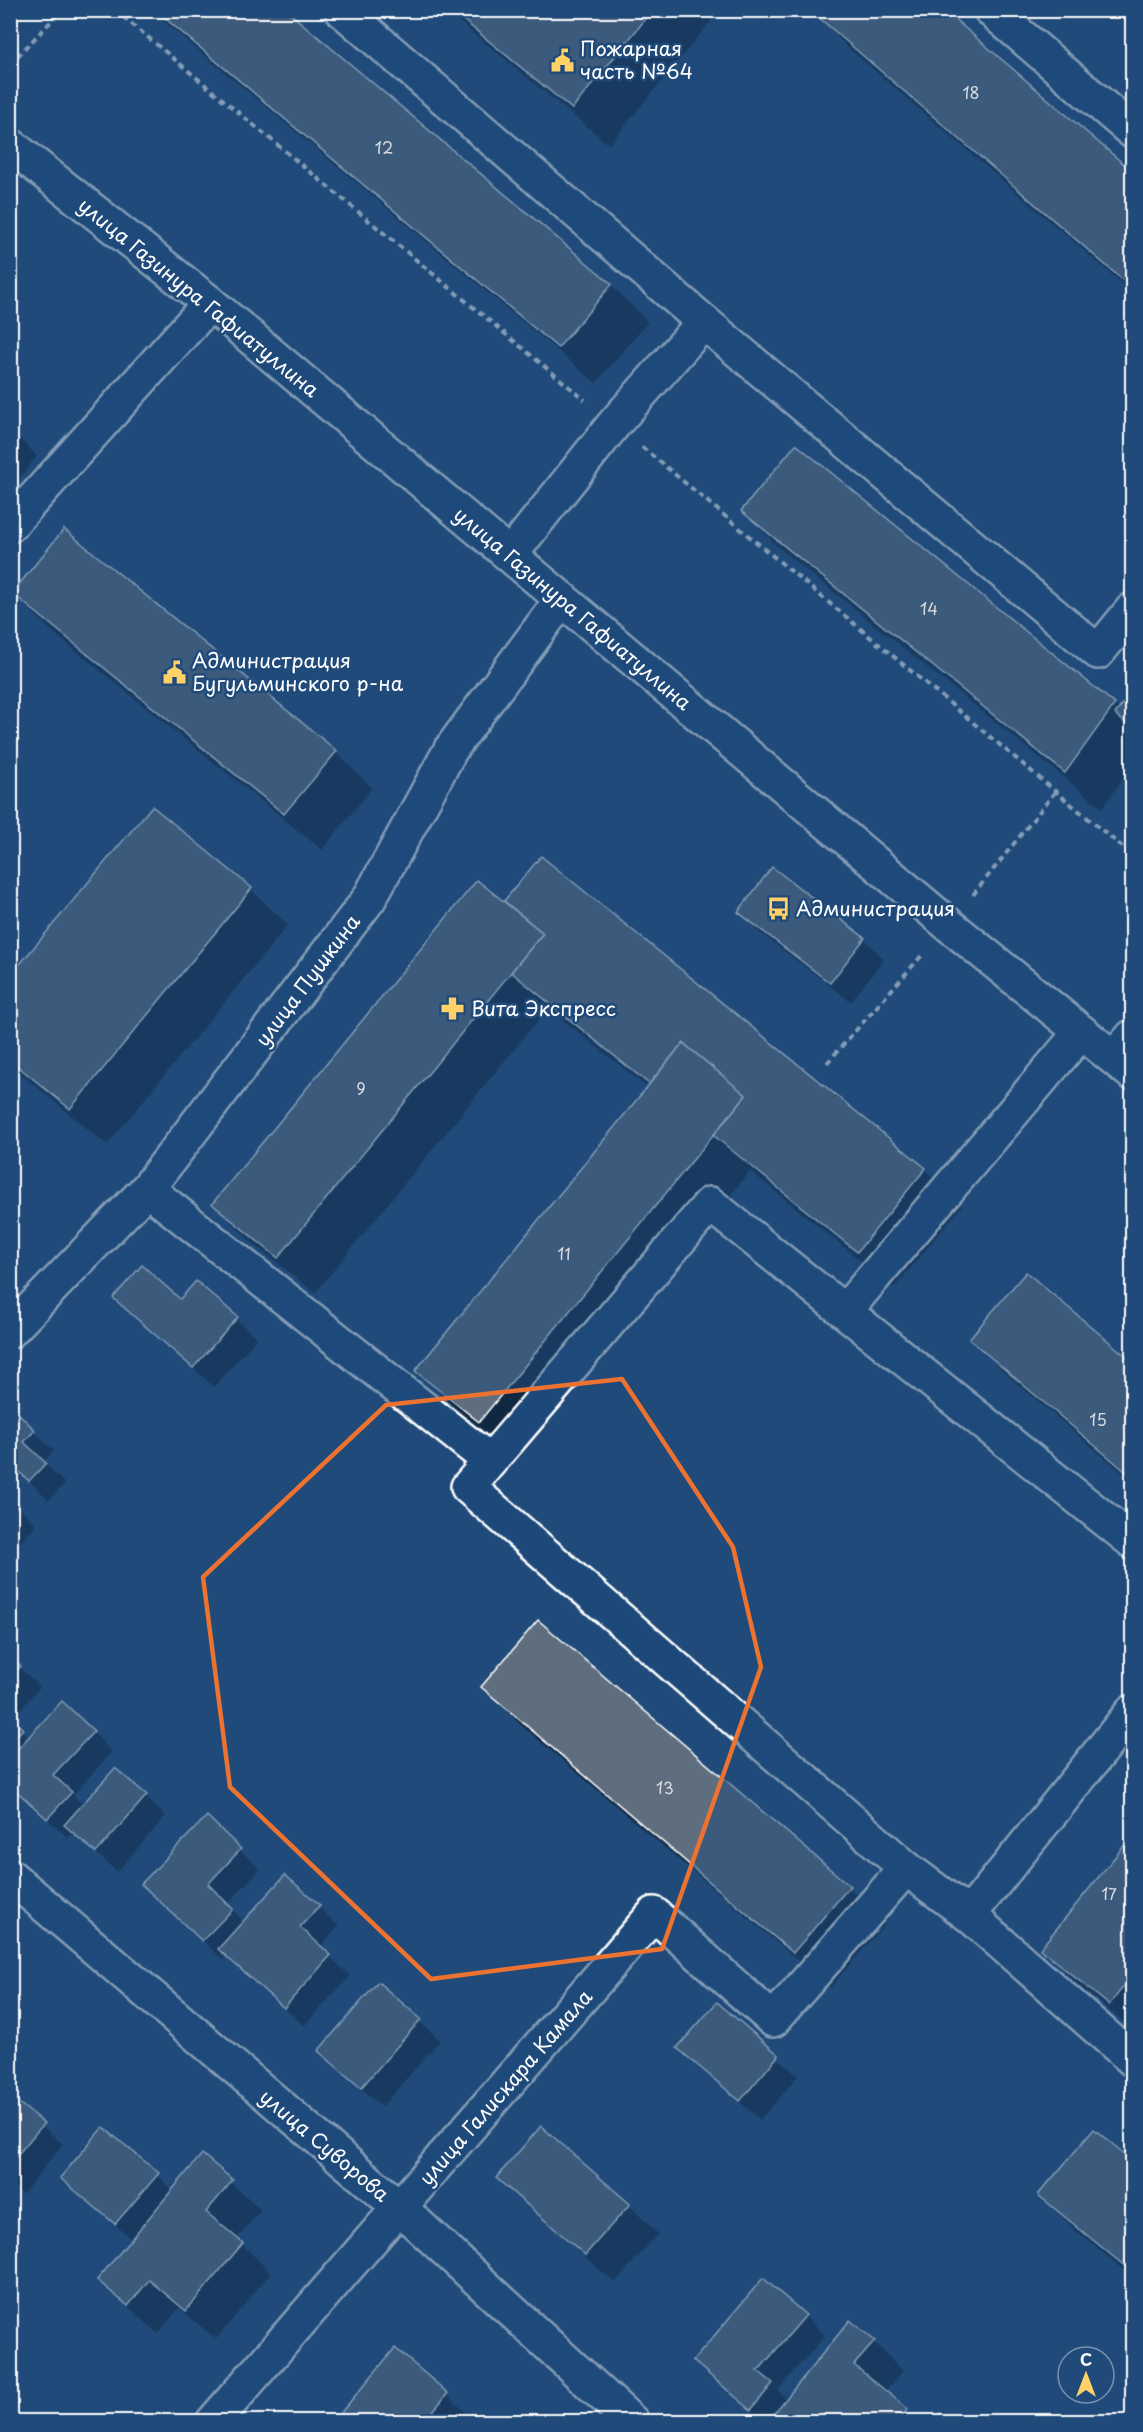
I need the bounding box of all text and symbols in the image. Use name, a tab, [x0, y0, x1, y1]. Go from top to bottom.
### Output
place label: Пожарная часть №64	[580, 33, 693, 86]
public building icon: Пожарная часть №64	[549, 47, 575, 73]
house number: 18	[962, 80, 980, 104]
house number: 12	[375, 135, 393, 159]
street label: улица Газинура Гафиатуллина	[72, 190, 326, 404]
street label: улица Газинура Гафиатуллина	[448, 499, 699, 717]
house number: 14	[920, 596, 938, 620]
place label: Администрация Бугульминского р-на	[192, 645, 404, 698]
public building icon: Администрация Бугульминского р-на	[161, 659, 187, 685]
place label: Администрация	[796, 893, 955, 923]
bus stop icon: Администрация	[765, 895, 791, 921]
street label: улица Пушкина	[247, 907, 367, 1052]
place label: Вита Экспресс	[471, 993, 616, 1023]
pharmacy icon: Вита Экспресс	[440, 995, 466, 1021]
house number: 9	[356, 1076, 366, 1100]
house number: 11	[557, 1241, 571, 1265]
house number: 15	[1089, 1407, 1107, 1431]
house number: 13	[656, 1775, 674, 1799]
house number: 17	[1101, 1881, 1117, 1905]
street label: улица Галискара Камала	[411, 1982, 599, 2192]
street label: улица Суворова	[254, 2082, 397, 2209]
north arrow	[1056, 2345, 1116, 2405]
text: С	[1080, 2347, 1092, 2371]

